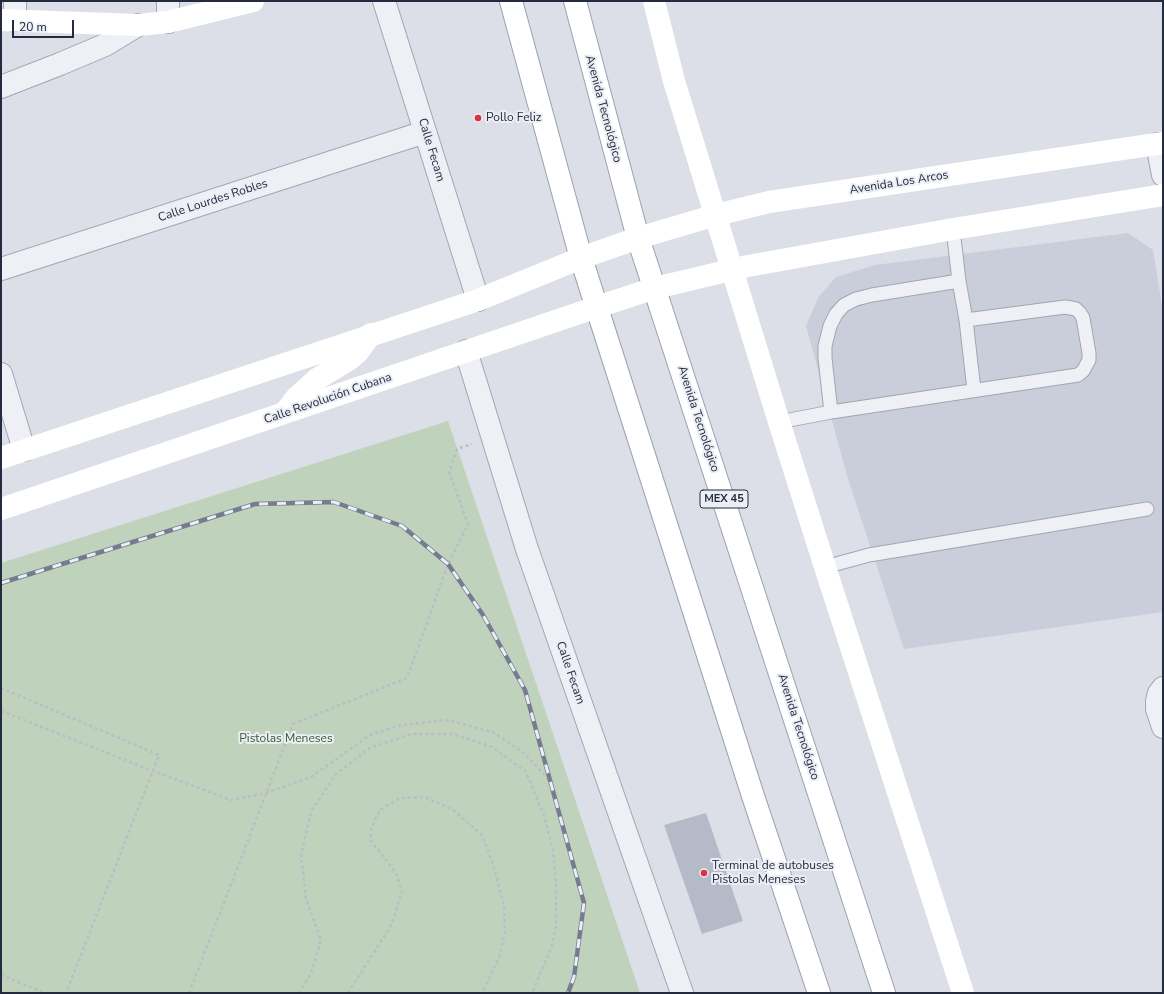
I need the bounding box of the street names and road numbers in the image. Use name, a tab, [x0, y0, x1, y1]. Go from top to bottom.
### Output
street label: Avenida Tecnológico	[582, 54, 624, 164]
street label: Calle Fecam	[415, 117, 447, 183]
street label: Avenida Los Arcos	[849, 168, 949, 198]
street label: Calle Lourdes Robles	[156, 176, 270, 226]
street label: Avenida Tecnológico	[674, 364, 722, 474]
street label: Calle Revolución Cubana	[262, 370, 394, 428]
road number: MEX 45	[700, 490, 748, 508]
street label: Calle Fecam	[553, 640, 587, 706]
street label: Avenida Tecnológico	[774, 672, 822, 782]

